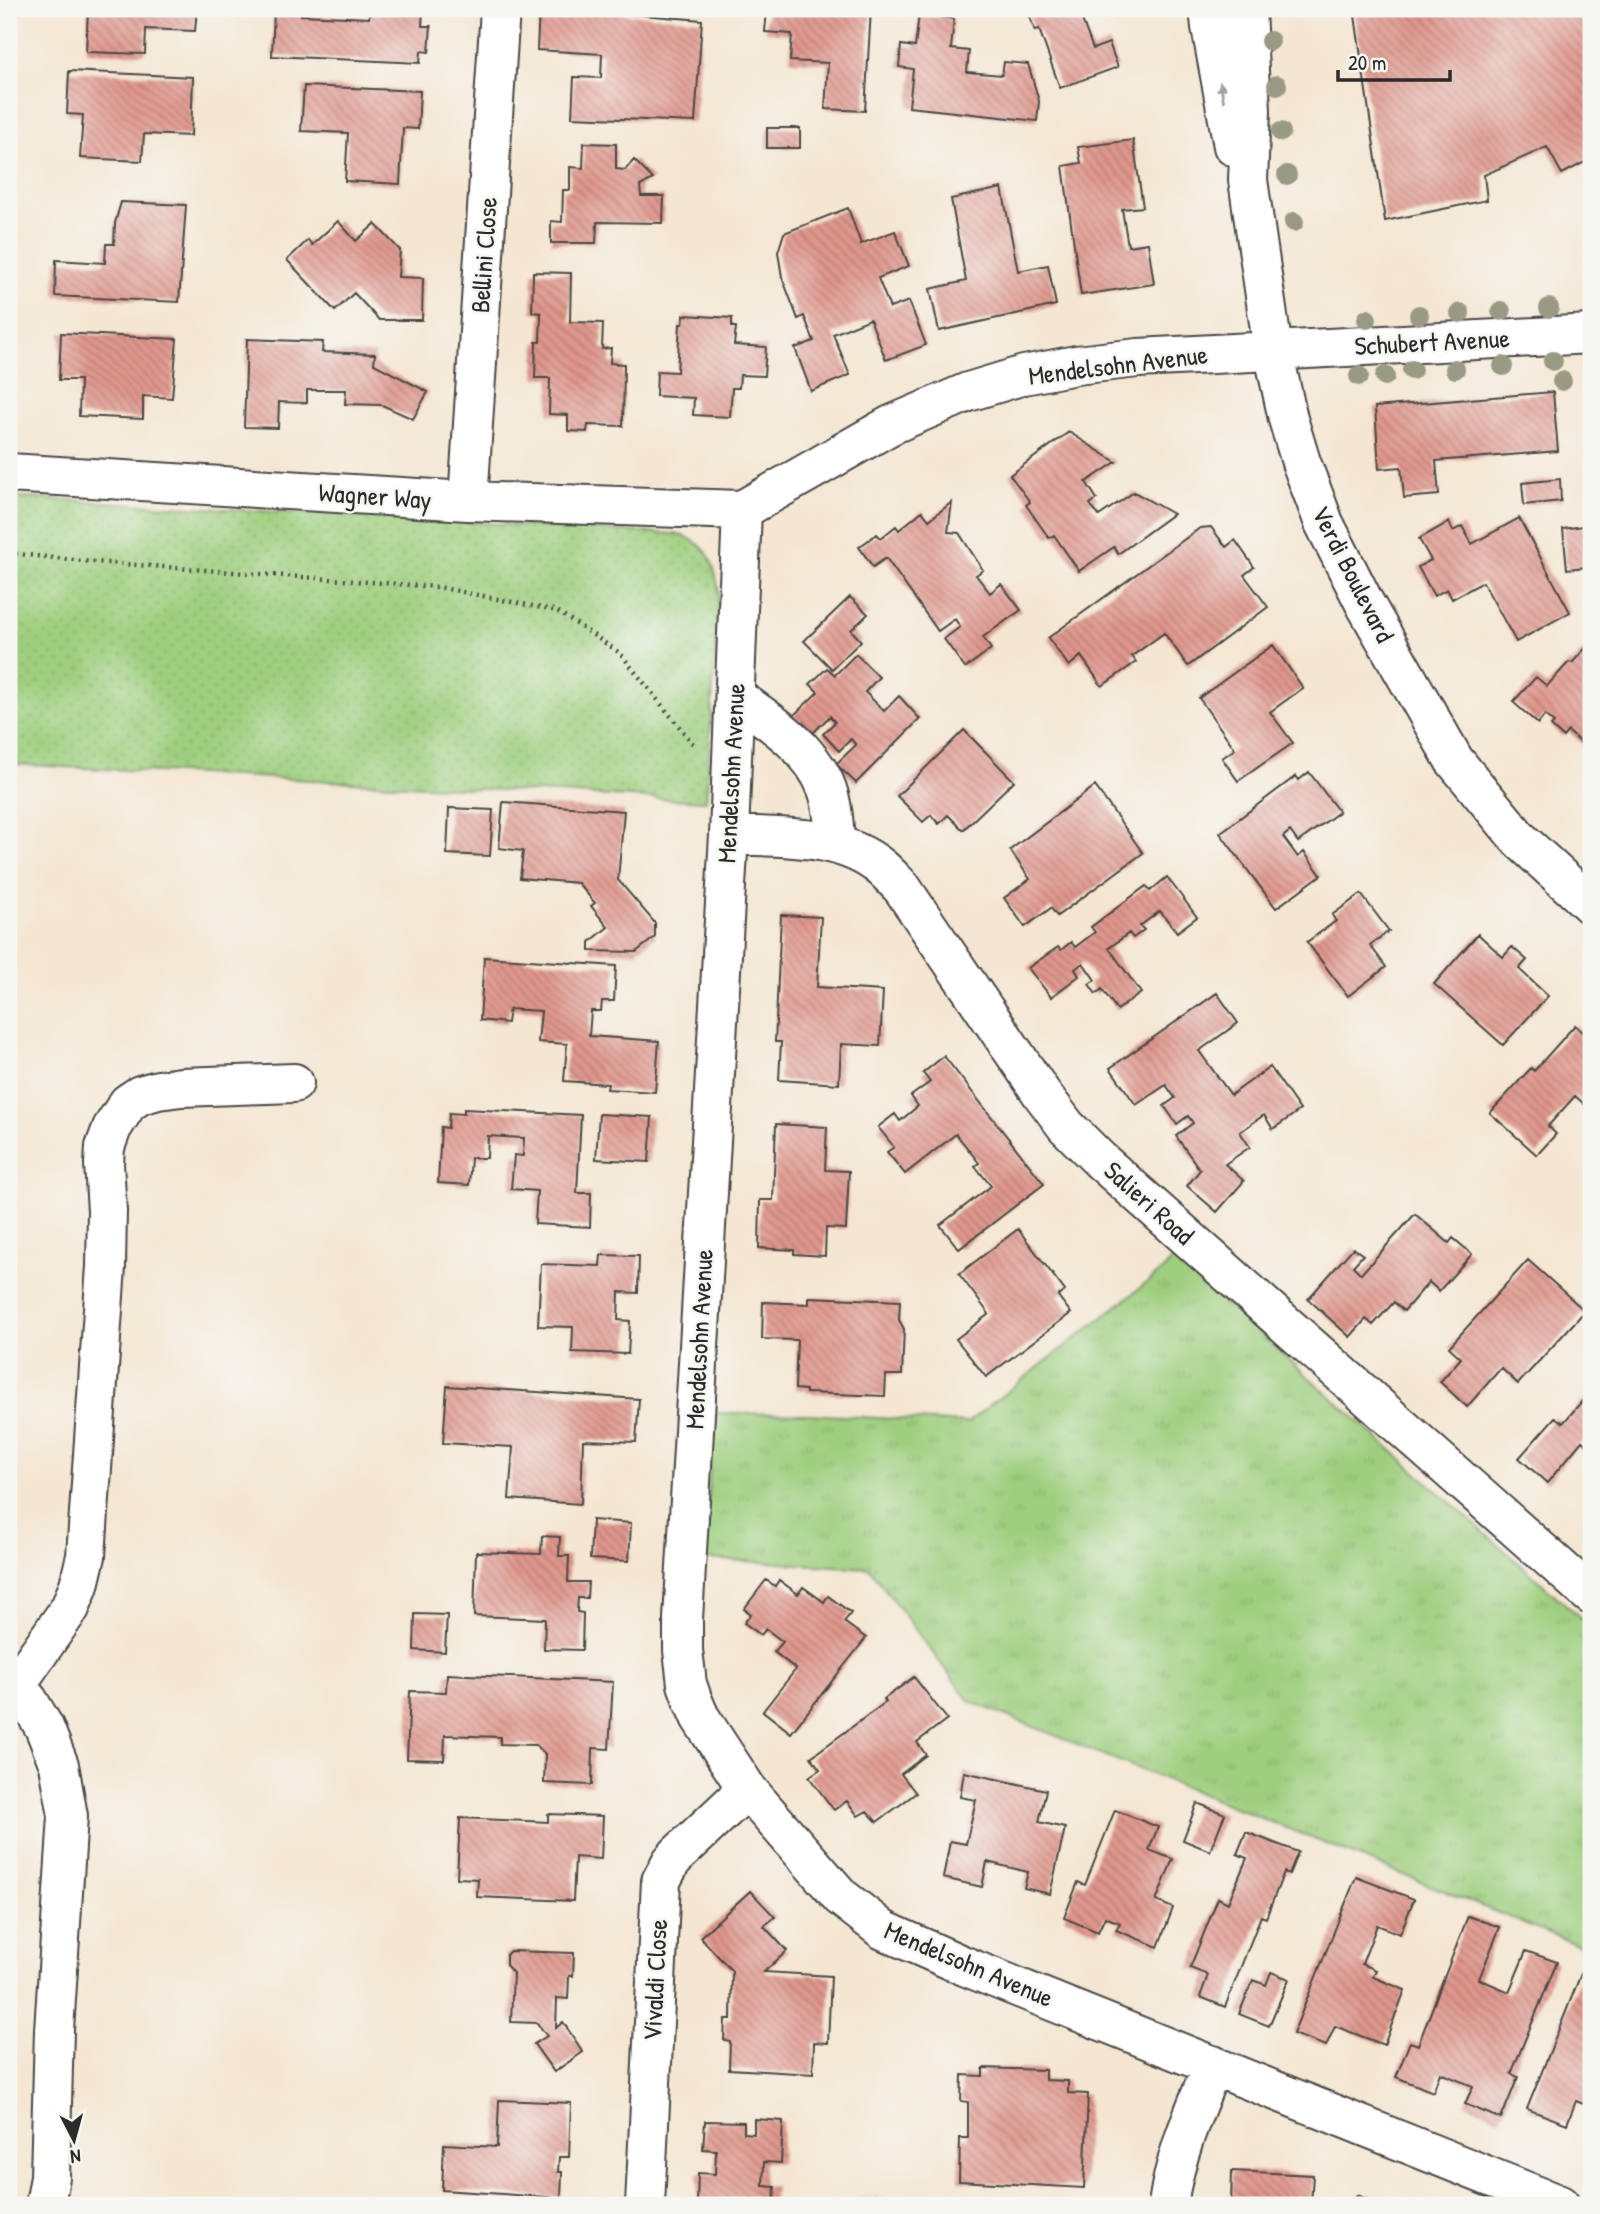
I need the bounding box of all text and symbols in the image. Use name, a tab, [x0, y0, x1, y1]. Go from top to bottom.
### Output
scale bar	[1338, 38, 1450, 82]
text: 20 m	[1348, 48, 1386, 77]
one-way arrow	[1217, 81, 1228, 103]
street label: Bellini Close	[462, 196, 505, 314]
street label: Schubert Avenue	[1354, 320, 1510, 363]
street label: Mendelsohn Avenue	[1026, 336, 1209, 393]
street label: Wagner Way	[317, 474, 433, 517]
street label: Verdi Boulevard	[1304, 499, 1403, 648]
street label: Mendelsohn Avenue	[708, 682, 753, 864]
street label: Salieri Road	[1097, 1153, 1202, 1252]
street label: Mendelsohn Avenue	[676, 1248, 721, 1430]
street label: Mendelsohn Avenue	[879, 1912, 1059, 2015]
street label: Vivaldi Close	[634, 1918, 675, 2042]
north arrow	[38, 2106, 108, 2176]
text: N	[69, 2143, 82, 2170]

